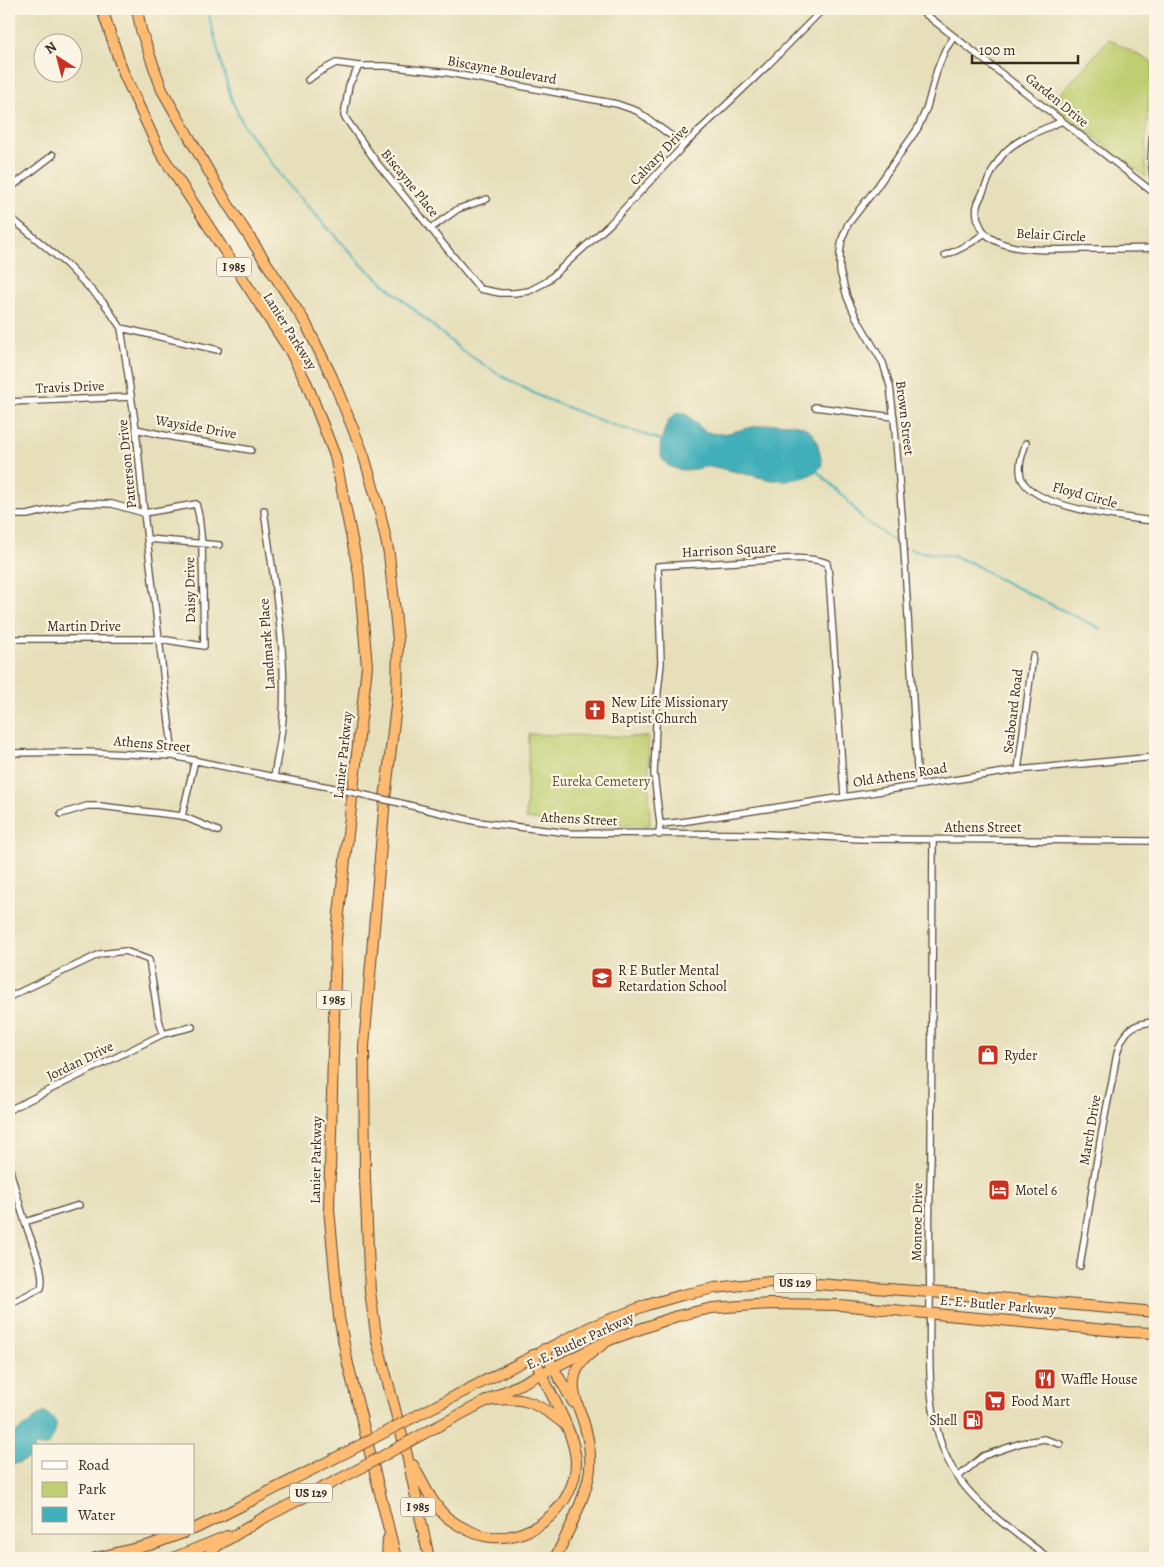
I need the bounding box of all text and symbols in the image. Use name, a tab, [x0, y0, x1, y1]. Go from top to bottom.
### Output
north arrow	[32, 32, 82, 82]
scale bar	[972, 32, 1078, 64]
text: N	[41, 37, 60, 59]
text: 100 m	[979, 40, 1016, 60]
street label: Biscayne Boulevard	[446, 51, 559, 89]
street label: Garden Drive	[1021, 69, 1093, 131]
street label: Calvary Drive	[625, 121, 693, 189]
street label: Biscayne Place	[377, 145, 443, 221]
street label: Belair Circle	[1016, 224, 1086, 246]
road number: I 985	[216, 258, 252, 276]
street label: Lanier Parkway	[259, 289, 322, 374]
street label: Travis Drive	[35, 376, 105, 398]
street label: Brown Street	[891, 380, 919, 457]
street label: Wayside Drive	[153, 410, 238, 443]
street label: Patterson Drive	[113, 419, 141, 509]
street label: Floyd Circle	[1050, 477, 1120, 513]
street label: Harrison Square	[681, 538, 777, 562]
street label: Daisy Drive	[180, 557, 200, 623]
street label: Landmark Place	[254, 598, 280, 690]
street label: Martin Drive	[47, 617, 121, 636]
street label: Seaboard Road	[998, 667, 1028, 754]
place label: New Life Missionary Baptist Church	[611, 693, 729, 728]
church icon: New Life Missionary Baptist Church	[583, 698, 607, 722]
street label: Lanier Parkway	[329, 709, 357, 800]
street label: Athens Street	[112, 731, 192, 757]
street label: Old Athens Road	[852, 758, 949, 792]
park label: Eureka Cemetery	[552, 772, 651, 791]
street label: Athens Street	[539, 807, 618, 831]
street label: Athens Street	[943, 818, 1022, 837]
place label: R E Butler Mental Retardation School	[618, 961, 727, 996]
school or university icon: R E Butler Mental Retardation School	[590, 966, 614, 990]
road number: I 985	[316, 990, 352, 1010]
street label: Jordan Drive	[43, 1037, 117, 1085]
shop icon: Ryder	[976, 1043, 1000, 1067]
place label: Ryder	[1004, 1046, 1038, 1065]
street label: March Drive	[1074, 1093, 1106, 1167]
street label: Lanier Parkway	[306, 1115, 326, 1204]
hotel icon: Motel 6	[987, 1178, 1011, 1202]
place label: Motel 6	[1015, 1181, 1057, 1200]
street label: Monroe Drive	[907, 1182, 927, 1262]
road number: US 129	[774, 1274, 816, 1292]
street label: E. E. Butler Parkway	[939, 1290, 1058, 1320]
street label: E. E. Butler Parkway	[523, 1307, 638, 1374]
restaurant icon: Waffle House	[1033, 1367, 1057, 1391]
place label: Waffle House	[1060, 1370, 1137, 1389]
supermarket icon: Food Mart	[983, 1389, 1007, 1413]
place label: Food Mart	[1011, 1392, 1070, 1411]
fuel station icon: Shell	[961, 1408, 985, 1432]
place label: Shell	[929, 1411, 958, 1430]
legend	[32, 1444, 195, 1534]
text: Road	[78, 1455, 110, 1475]
text: Park	[78, 1479, 107, 1499]
road number: US 129	[290, 1484, 332, 1502]
road number: I 985	[400, 1498, 436, 1516]
text: Water	[77, 1505, 115, 1525]

